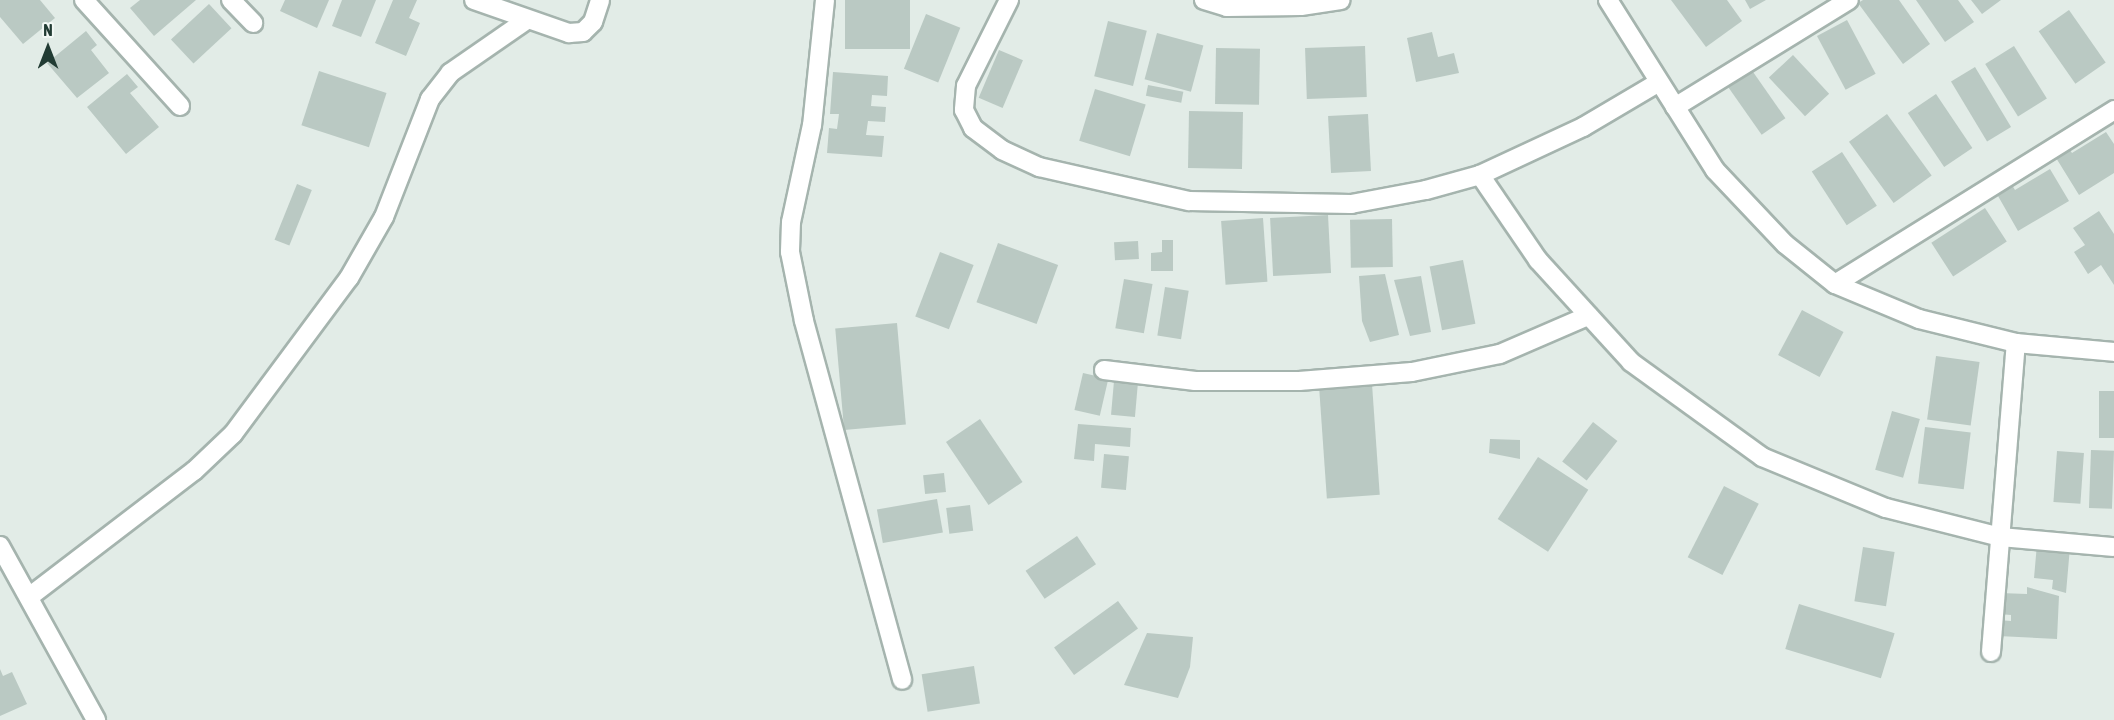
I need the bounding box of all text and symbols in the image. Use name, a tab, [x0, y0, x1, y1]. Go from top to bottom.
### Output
north arrow	[18, 18, 78, 78]
text: N	[43, 21, 53, 39]

